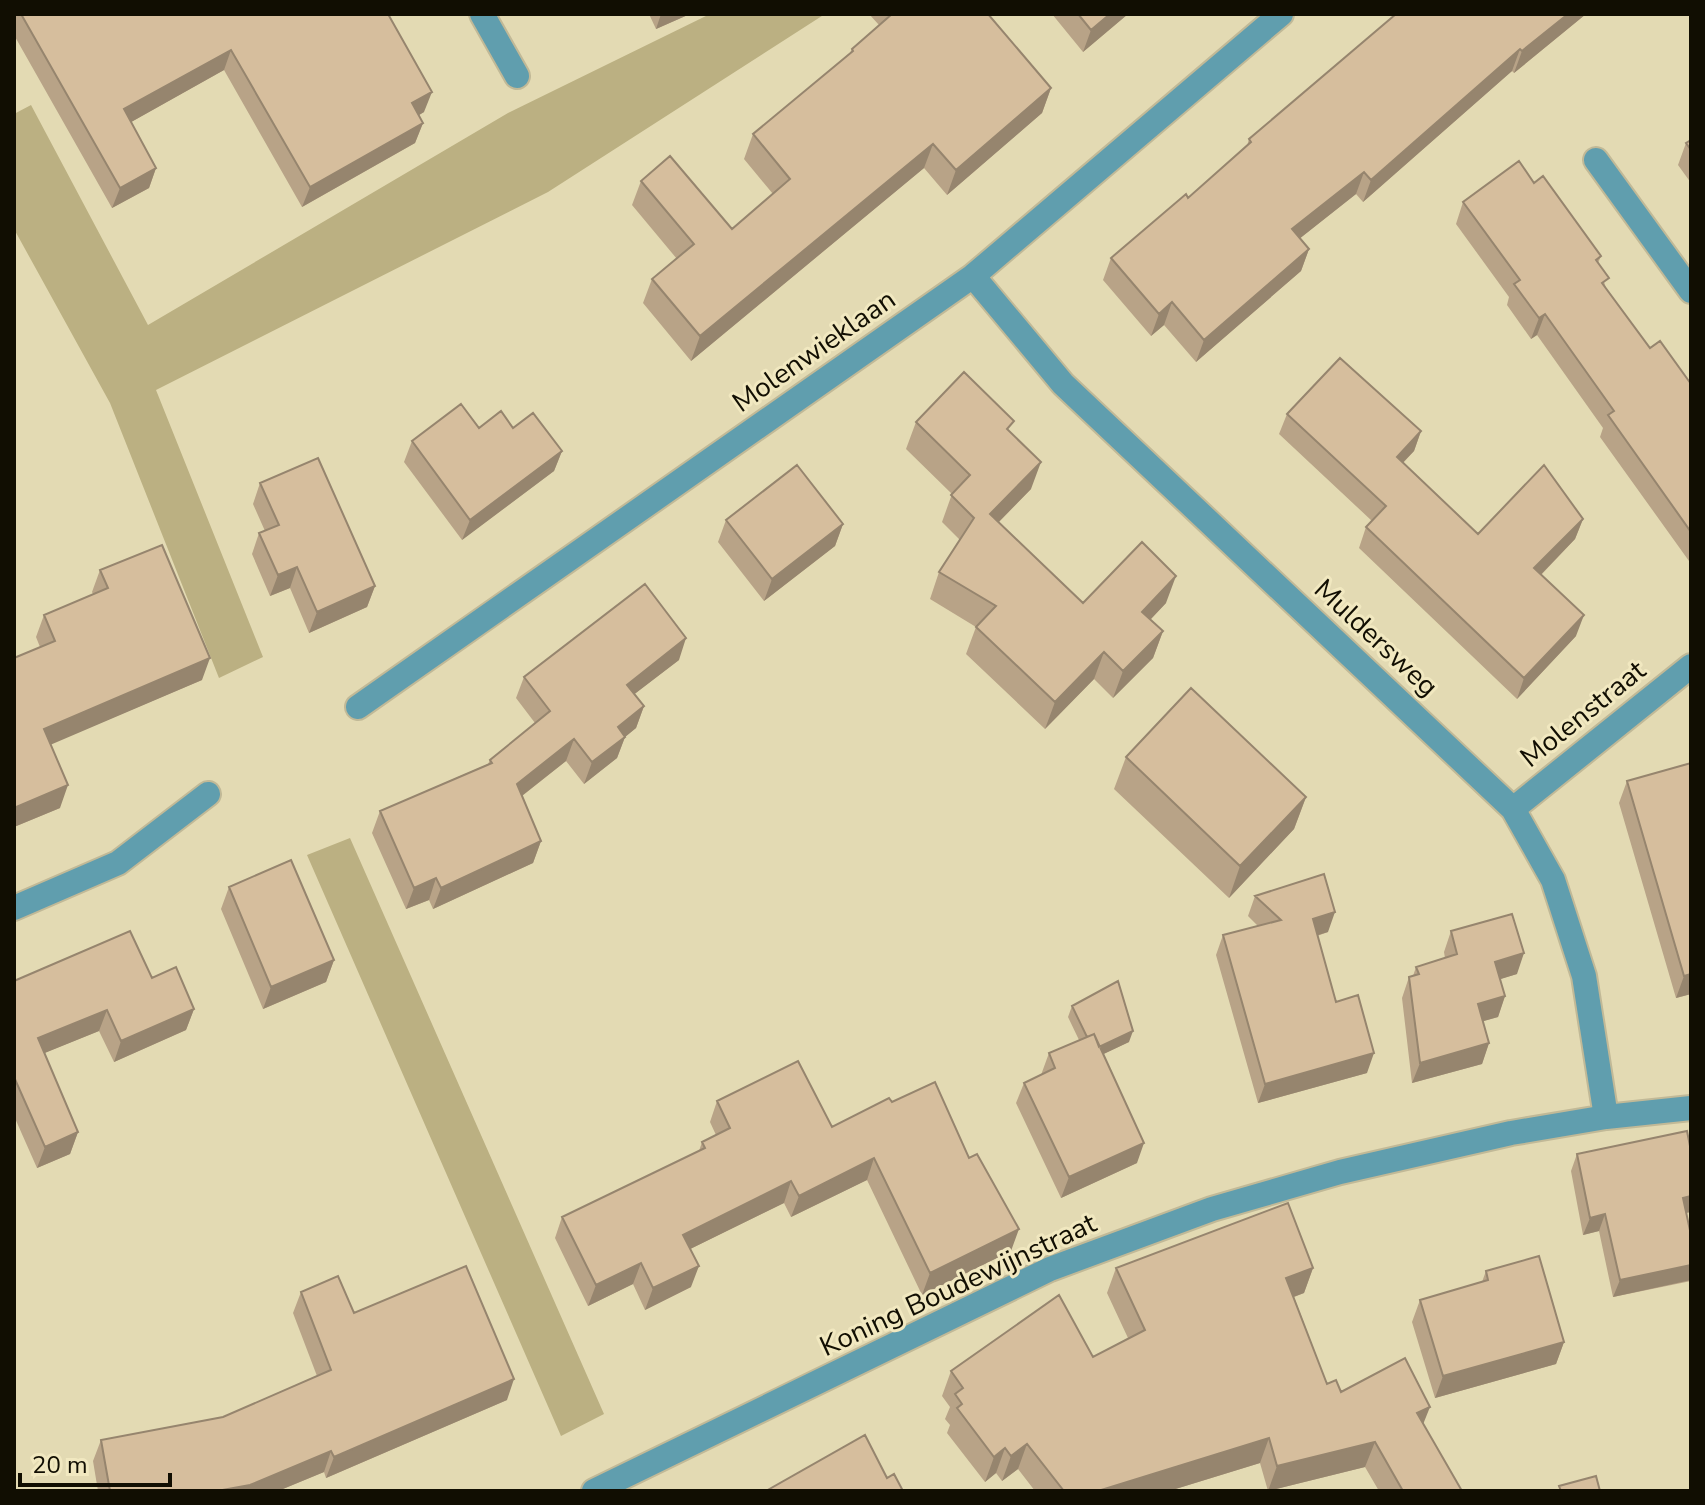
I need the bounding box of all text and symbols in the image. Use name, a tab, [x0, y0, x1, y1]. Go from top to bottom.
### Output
street label: Molenwieklaan	[725, 281, 903, 421]
street label: Muldersweg	[1306, 571, 1446, 705]
street label: Molenstraat	[1512, 652, 1654, 776]
street label: Koning Boudewijnstraat	[814, 1204, 1103, 1366]
scale bar	[20, 1437, 170, 1487]
text: 20 m	[32, 1449, 88, 1481]

